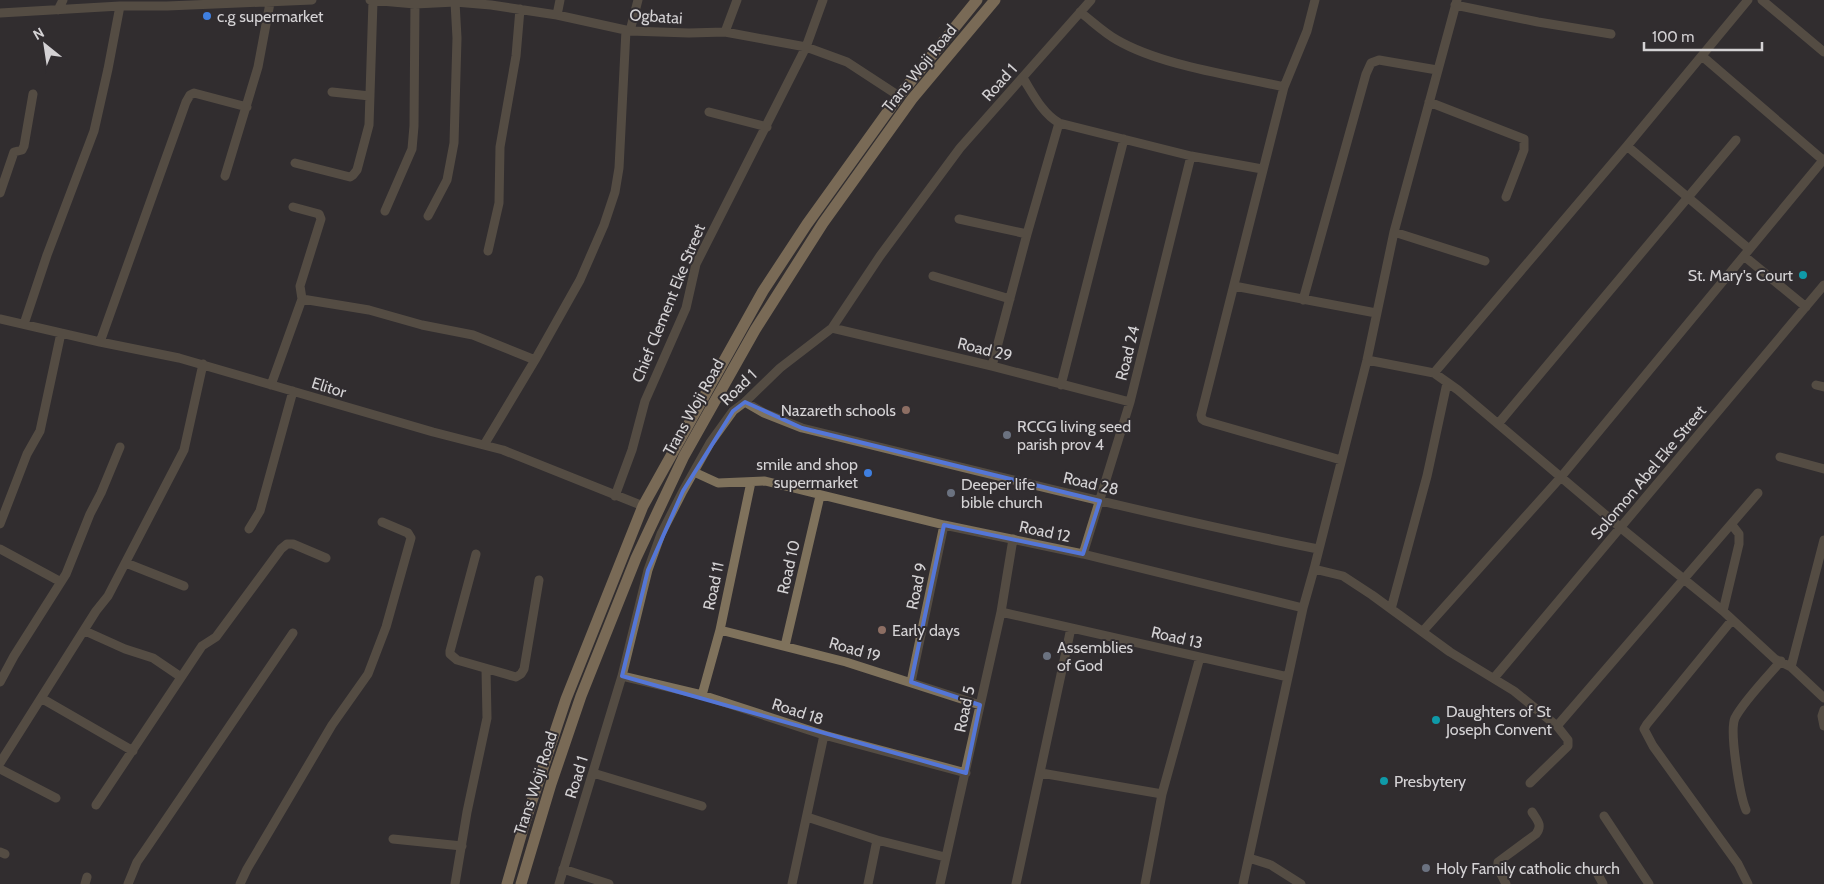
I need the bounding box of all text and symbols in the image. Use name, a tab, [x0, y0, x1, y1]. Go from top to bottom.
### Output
street label: Ogbatai	[629, 5, 683, 28]
place label: c.g supermarket	[217, 7, 324, 26]
marker: c.g supermarket	[201, 10, 213, 22]
north arrow	[20, 20, 70, 70]
scale bar	[1644, 20, 1762, 52]
street label: Trans Woji Road	[878, 21, 961, 116]
text: N	[30, 23, 47, 44]
text: 100 m	[1652, 28, 1694, 46]
street label: Road 1	[978, 60, 1021, 105]
street label: Chief Clement Eke Street	[628, 221, 709, 385]
place label: St. Mary's Court	[1688, 266, 1794, 285]
marker: St. Mary's Court	[1797, 269, 1809, 281]
street label: Road 24	[1112, 324, 1143, 383]
street label: Road 29	[956, 334, 1014, 365]
street label: Trans Woji Road	[659, 356, 728, 459]
street label: Road 1	[716, 365, 761, 409]
street label: Elitor	[309, 373, 349, 402]
place label: Nazareth schools	[781, 401, 896, 420]
street label: Solomon Abel Eke Street	[1587, 401, 1710, 543]
marker: Nazareth schools	[900, 404, 912, 416]
place label: RCCG living seed parish prov 4	[1017, 417, 1131, 454]
marker: RCCG living seed parish prov 4	[1001, 429, 1013, 441]
place label: smile and shop supermarket	[756, 455, 859, 492]
marker: smile and shop supermarket	[862, 467, 874, 479]
street label: Road 28	[1061, 468, 1120, 499]
place label: Deeper life bible church	[961, 475, 1043, 512]
marker: Deeper life bible church	[945, 487, 957, 499]
street label: Road 12	[1018, 517, 1072, 546]
street label: Road 10	[773, 538, 804, 596]
street label: Road 11	[699, 560, 728, 612]
street label: Road 9	[902, 561, 931, 611]
place label: Early days	[892, 621, 960, 640]
street label: Road 13	[1149, 622, 1204, 653]
marker: Early days	[876, 624, 888, 636]
street label: Road 19	[827, 633, 883, 666]
place label: Assemblies of God	[1057, 638, 1134, 675]
marker: Assemblies of God	[1041, 650, 1053, 662]
street label: Road 5	[950, 684, 979, 734]
street label: Road 18	[770, 694, 826, 729]
place label: Daughters of St Joseph Convent	[1445, 702, 1553, 739]
marker: Daughters of St Joseph Convent	[1430, 714, 1442, 726]
street label: Trans Woji Road	[510, 729, 561, 837]
street label: Road 1	[561, 754, 592, 801]
place label: Presbytery	[1394, 772, 1466, 791]
marker: Presbytery	[1378, 775, 1390, 787]
place label: Holy Family catholic church	[1436, 859, 1620, 878]
marker: Holy Family catholic church	[1420, 862, 1432, 874]

